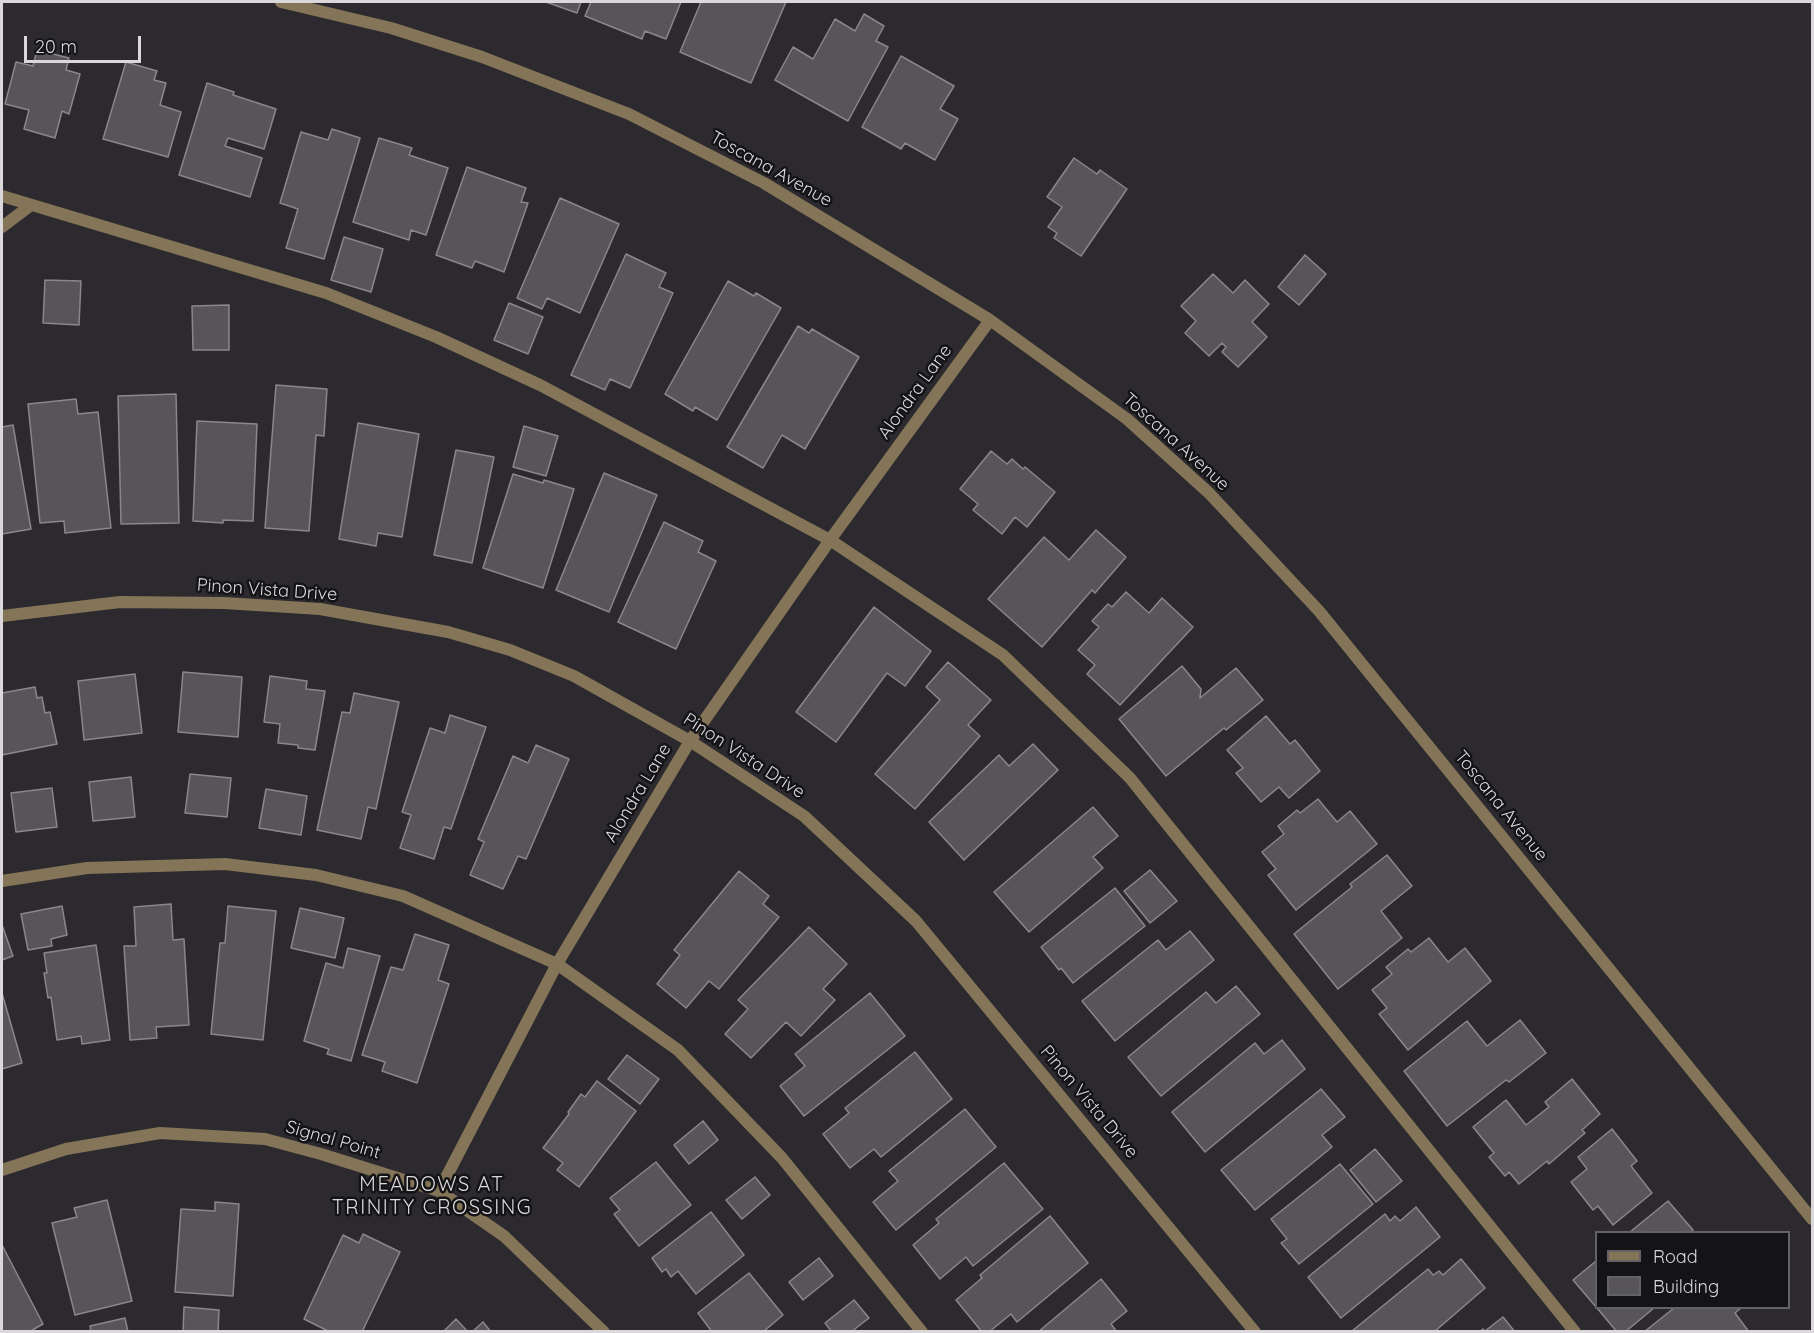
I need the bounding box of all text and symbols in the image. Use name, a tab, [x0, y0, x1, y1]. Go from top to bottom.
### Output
scale bar	[27, 24, 144, 62]
text: 20 m	[35, 35, 77, 58]
street label: Toscana Avenue	[706, 127, 836, 211]
street label: Alondra Lane	[874, 341, 956, 443]
street label: Toscana Avenue	[1118, 388, 1234, 496]
street label: Pinon Vista Drive	[196, 574, 338, 606]
street label: Pinon Vista Drive	[679, 709, 809, 803]
street label: Alondra Lane	[600, 740, 676, 846]
street label: Toscana Avenue	[1450, 746, 1552, 866]
street label: Pinon Vista Drive	[1036, 1041, 1142, 1163]
street label: Signal Point	[283, 1116, 383, 1164]
district label: MEADOWS AT TRINITY CROSSING	[332, 1173, 532, 1220]
legend	[1595, 1231, 1790, 1309]
text: Road	[1653, 1245, 1698, 1268]
text: Building	[1653, 1275, 1719, 1298]

